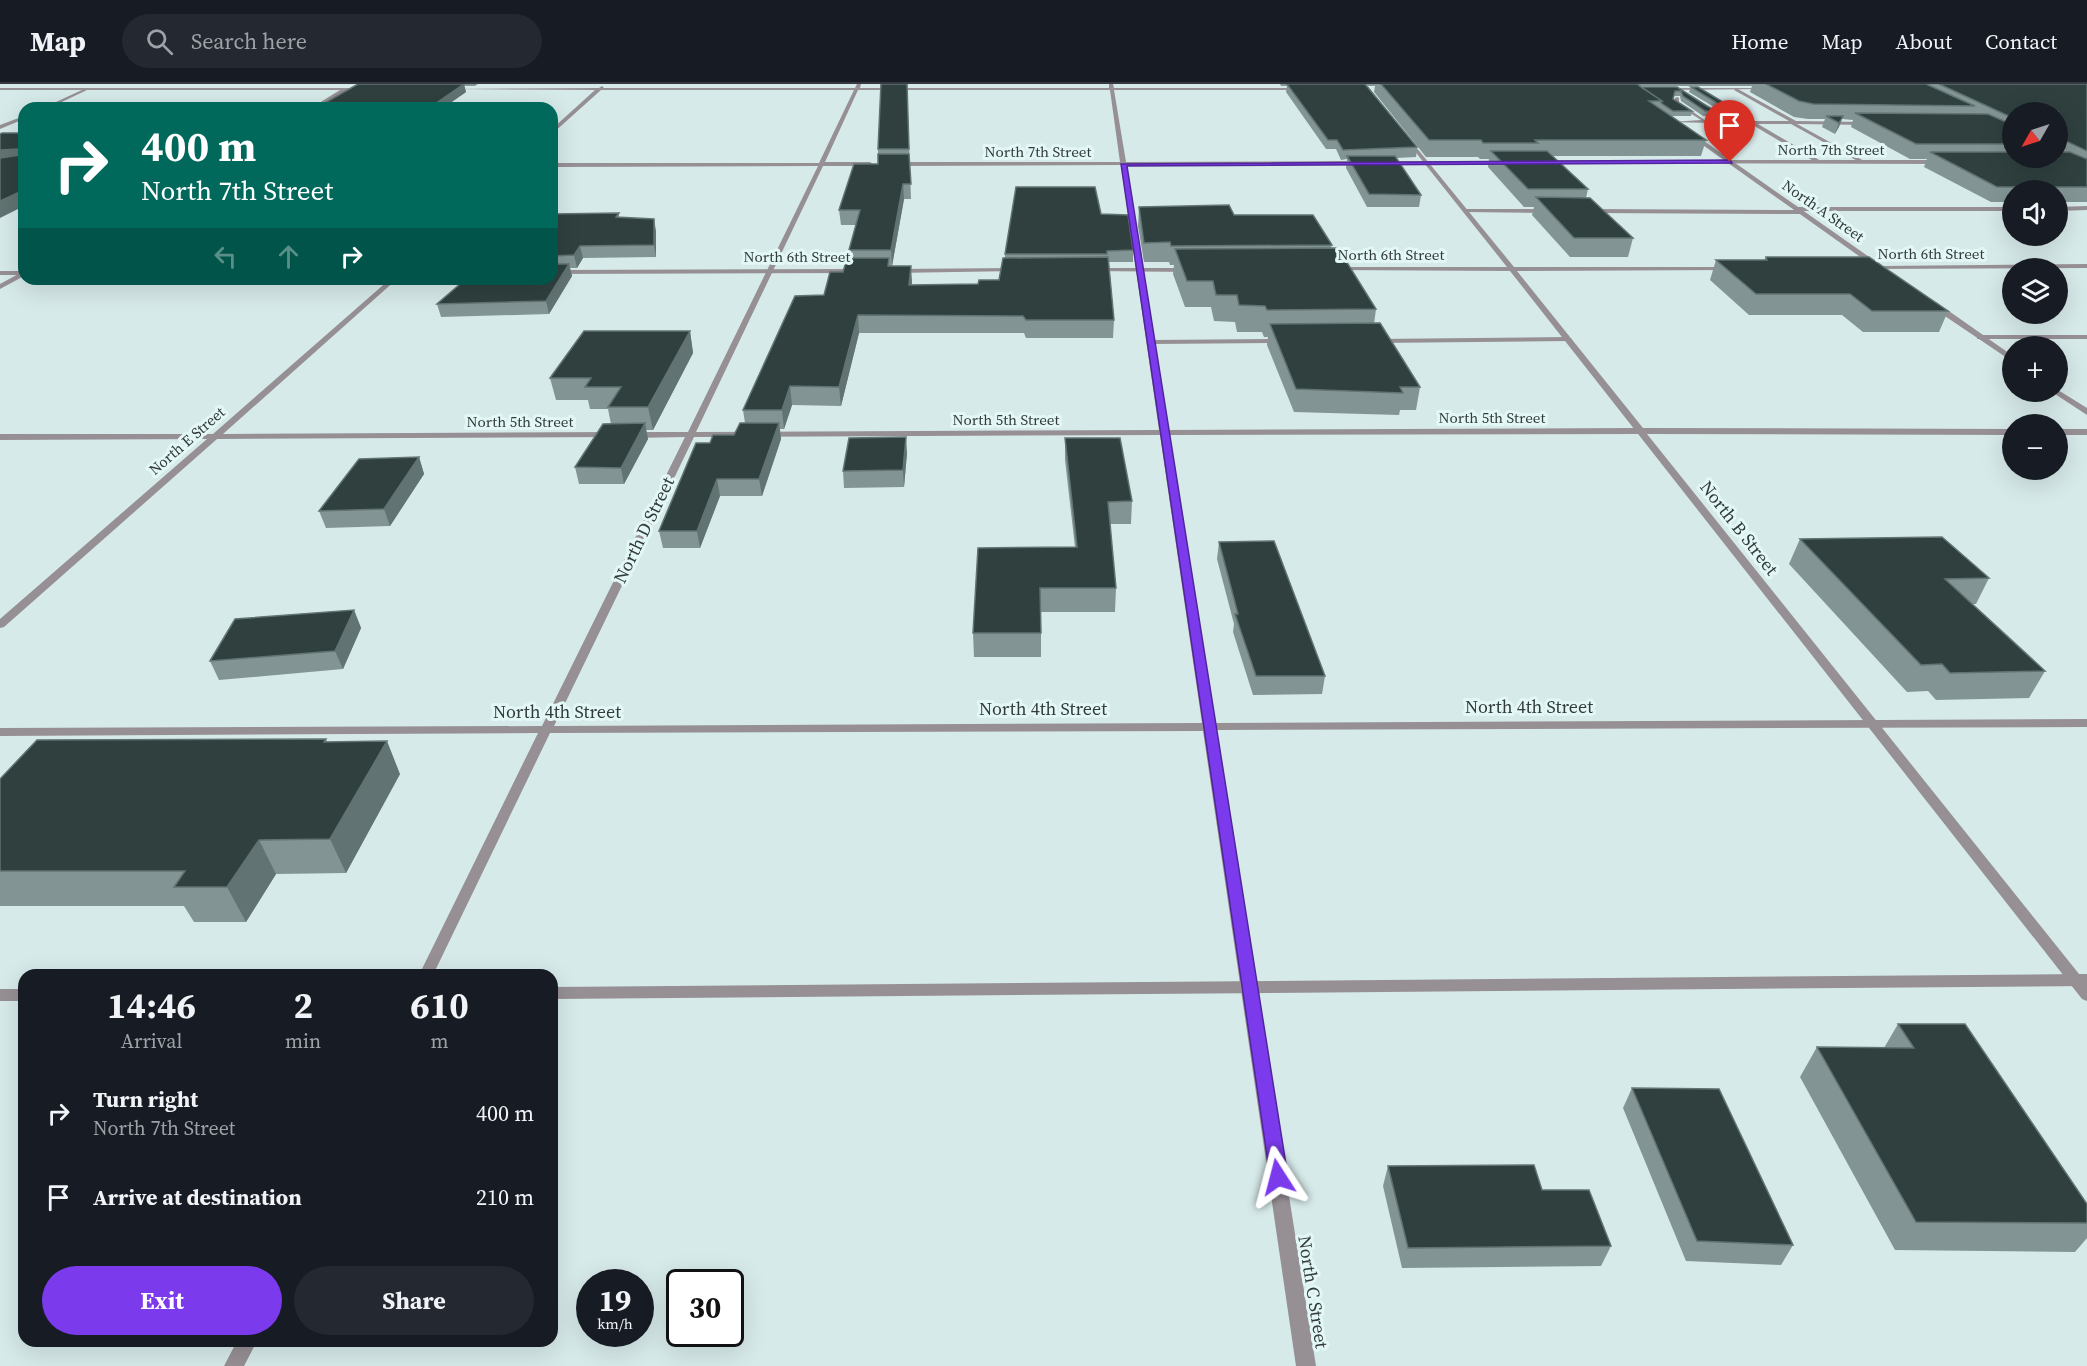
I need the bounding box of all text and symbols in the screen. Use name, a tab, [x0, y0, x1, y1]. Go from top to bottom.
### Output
search box	[122, 14, 542, 68]
text: Map	[30, 22, 86, 60]
icon: search	[143, 25, 176, 58]
text: Search here	[191, 26, 307, 56]
text: Home	[1731, 27, 1789, 56]
text: Map	[1822, 27, 1863, 56]
text: About	[1896, 27, 1952, 56]
text: Contact	[1985, 27, 2057, 56]
pin	[1704, 100, 1755, 162]
north arrow	[2002, 102, 2068, 168]
map controls	[2002, 102, 2068, 480]
icon: arrive	[1713, 109, 1746, 142]
text: 400 m	[141, 117, 256, 175]
icon: right	[42, 126, 120, 204]
street label: North 7th Street	[1778, 139, 1884, 160]
street label: North 7th Street	[985, 141, 1091, 162]
text: North 7th Street	[141, 172, 333, 209]
street label: North A Street	[1778, 175, 1868, 247]
button: sound	[2002, 180, 2068, 246]
icon: left	[209, 240, 242, 273]
icon: ahead	[272, 240, 305, 273]
icon: right	[335, 240, 368, 273]
street label: North 6th Street	[1878, 243, 1984, 264]
street label: North 6th Street	[1338, 244, 1444, 265]
street label: North 6th Street	[744, 246, 850, 267]
button: layers	[2002, 258, 2068, 324]
button: +	[2002, 336, 2068, 402]
street label: North E Street	[144, 402, 229, 480]
street label: North 5th Street	[1439, 407, 1545, 428]
street label: North 5th Street	[953, 409, 1059, 430]
street label: North 5th Street	[467, 411, 573, 432]
button: −	[2002, 414, 2068, 480]
street label: North D Street	[607, 472, 680, 587]
street label: North B Street	[1695, 475, 1784, 580]
street label: North 4th Street	[1465, 694, 1593, 719]
street label: North 4th Street	[979, 696, 1107, 721]
street label: North 4th Street	[493, 699, 621, 724]
text: 14:46	[107, 981, 196, 1030]
text: 2	[293, 981, 313, 1030]
text: 610	[410, 981, 469, 1030]
text: Arrival	[121, 1027, 182, 1055]
text: min	[285, 1027, 321, 1055]
text: m	[431, 1027, 449, 1055]
text: Turn right	[93, 1084, 198, 1114]
icon: right	[42, 1097, 75, 1130]
text: 400 m	[476, 1098, 534, 1128]
text: North 7th Street	[93, 1114, 235, 1142]
position arrow	[1246, 1145, 1310, 1209]
icon: arrive	[42, 1181, 75, 1214]
text: Arrive at destination	[93, 1182, 302, 1212]
text: 210 m	[476, 1182, 534, 1212]
street label: North C Street	[1292, 1234, 1335, 1350]
button: Exit	[42, 1266, 282, 1335]
button: Share	[294, 1266, 534, 1335]
speed limit sign: 30	[666, 1269, 744, 1347]
text: 19	[599, 1280, 631, 1321]
text: km/h	[597, 1313, 633, 1334]

